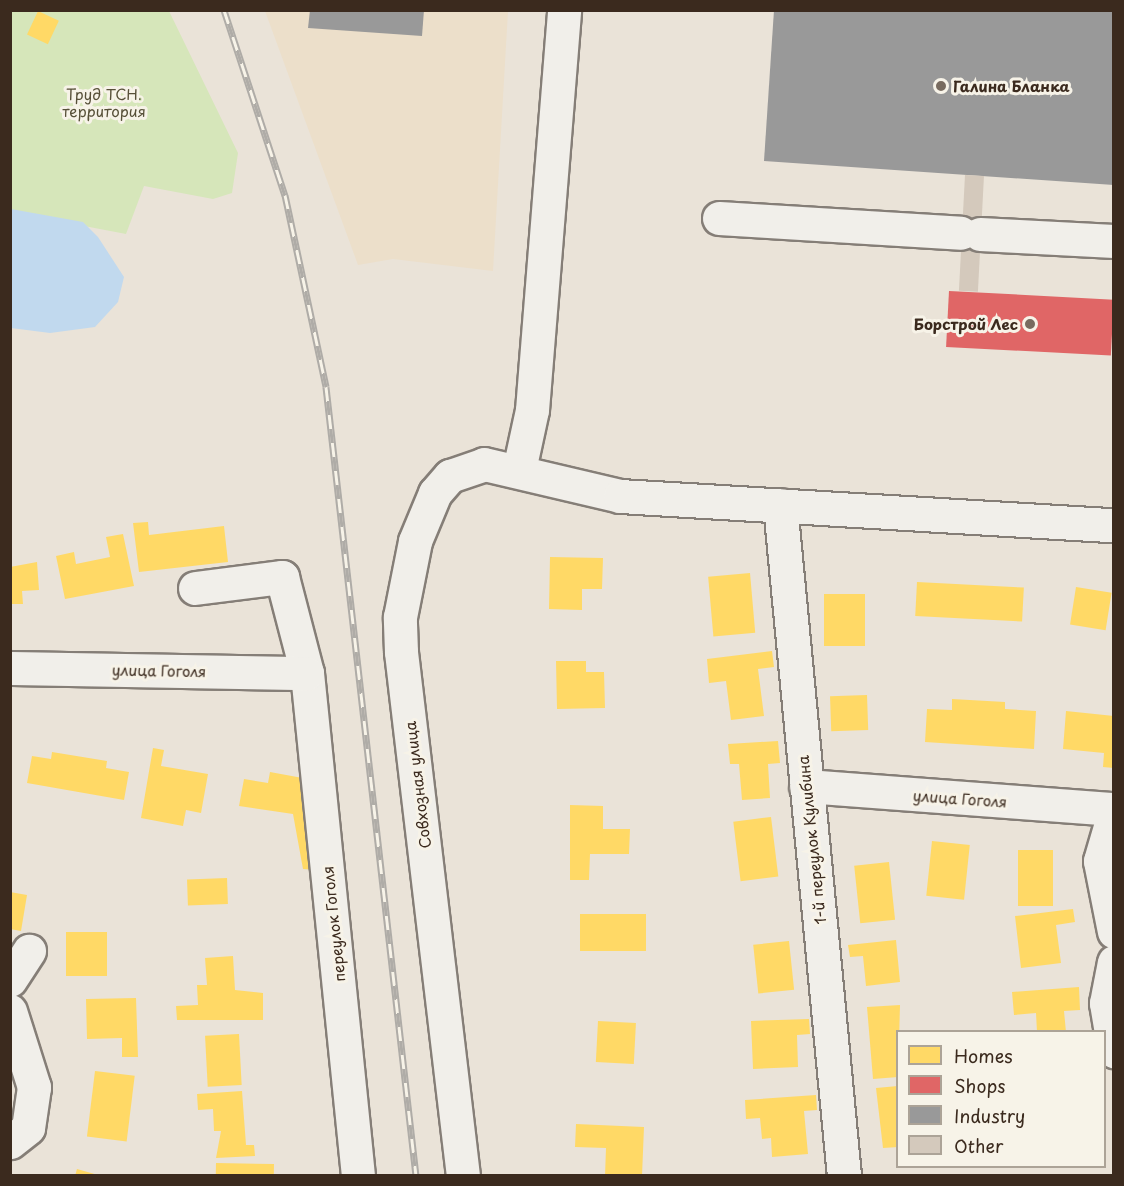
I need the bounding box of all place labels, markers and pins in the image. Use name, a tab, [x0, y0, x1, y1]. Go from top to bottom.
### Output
place label: Галина Бланка	[953, 77, 1071, 95]
marker: Галина Бланка	[934, 79, 948, 93]
place label: Борстрой Лес	[913, 315, 1018, 333]
marker: Борстрой Лес	[1023, 317, 1037, 331]

